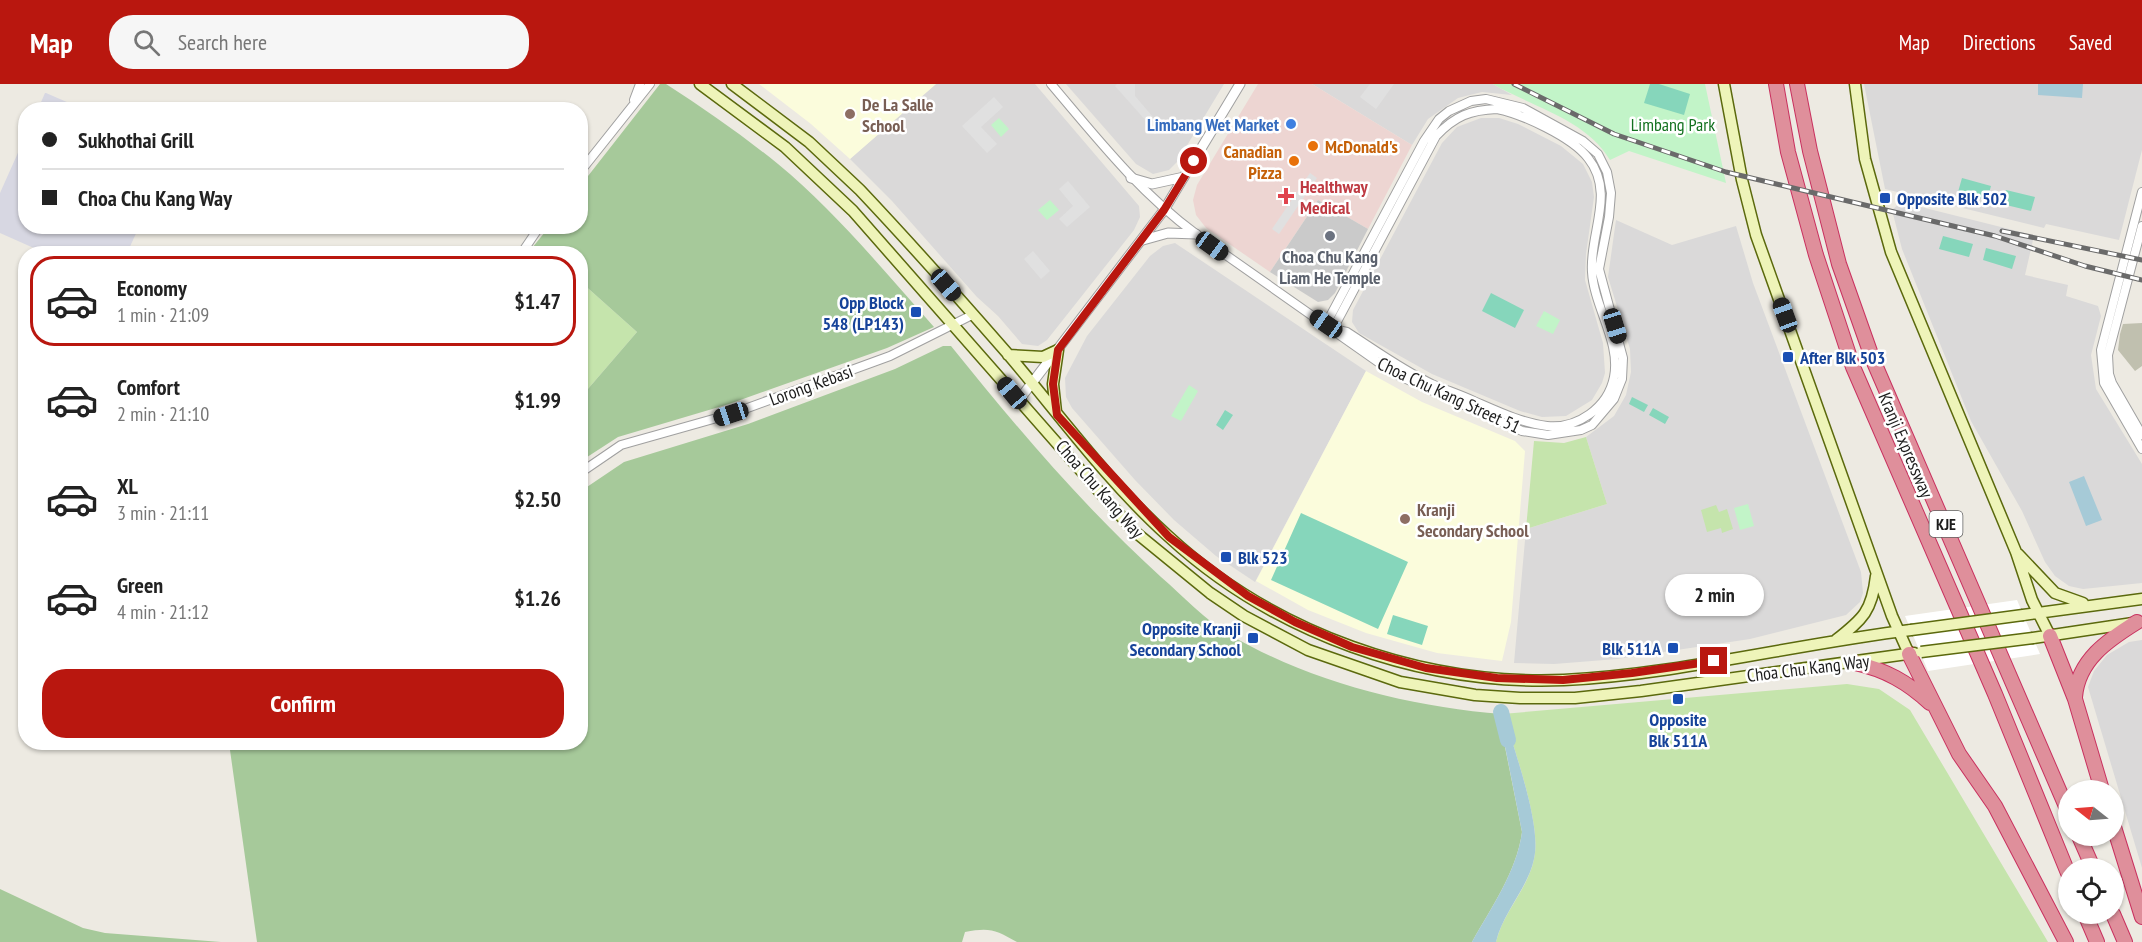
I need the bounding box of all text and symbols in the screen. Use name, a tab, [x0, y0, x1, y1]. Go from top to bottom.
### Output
search box	[109, 15, 529, 69]
text: Map	[30, 24, 73, 61]
icon: search	[130, 26, 163, 59]
text: Search here	[178, 28, 267, 56]
text: Map	[1899, 29, 1930, 56]
text: Directions	[1963, 29, 2036, 56]
text: Saved	[2069, 29, 2112, 56]
place label: De La Salle School	[862, 93, 934, 137]
marker: De La Salle School	[843, 107, 857, 121]
place label: Limbang Wet Market	[1147, 113, 1280, 136]
park label: Limbang Park	[1631, 113, 1715, 136]
marker: Limbang Wet Market	[1284, 117, 1298, 131]
text: Sukhothai Grill	[78, 126, 194, 154]
place label: McDonald's	[1325, 135, 1398, 158]
marker: McDonald's	[1306, 139, 1320, 153]
place label: Canadian Pizza	[1223, 140, 1282, 184]
route start	[1180, 147, 1207, 174]
marker: Canadian Pizza	[1287, 154, 1301, 168]
place label: Healthway Medical	[1300, 175, 1369, 219]
text: Choa Chu Kang Way	[78, 184, 232, 212]
marker: Healthway Medical	[1277, 187, 1295, 205]
place label: Opposite Blk 502	[1897, 187, 2008, 210]
marker: Opposite Blk 502	[1878, 191, 1892, 205]
car	[1192, 228, 1232, 264]
marker: Choa Chu Kang Liam He Temple	[1323, 229, 1337, 243]
place label: Choa Chu Kang Liam He Temple	[1279, 245, 1381, 289]
car	[927, 266, 965, 304]
icon: car	[45, 274, 99, 328]
text: Economy	[117, 274, 187, 302]
text: $1.47	[514, 287, 561, 315]
place label: Opp Block 548 (LP143)	[822, 291, 905, 335]
car	[1770, 295, 1800, 335]
text: 1 min · 21:09	[117, 302, 209, 328]
marker: Opp Block 548 (LP143)	[909, 305, 923, 319]
car	[1306, 306, 1346, 342]
car	[1601, 306, 1629, 346]
place label: After Blk 503	[1799, 346, 1885, 369]
marker: After Blk 503	[1781, 350, 1795, 364]
street label: Choa Chu Kang Street 51	[1374, 352, 1524, 438]
street label: Lorong Kebasi	[766, 359, 856, 411]
icon: car	[45, 373, 99, 427]
text: Comfort	[117, 373, 180, 401]
car	[994, 373, 1030, 413]
text: $1.99	[514, 386, 561, 414]
street label: Kranji Expressway	[1873, 389, 1939, 501]
car	[711, 400, 751, 428]
text: 2 min · 21:10	[117, 401, 209, 427]
street label: Choa Chu Kang Way	[1051, 435, 1149, 543]
icon: car	[45, 472, 99, 526]
text: XL	[117, 472, 138, 500]
text: $2.50	[514, 485, 561, 513]
place label: Kranji Secondary School	[1417, 498, 1529, 542]
text: 3 min · 21:11	[117, 500, 209, 526]
road number: KJE	[1930, 511, 1962, 537]
marker: Kranji Secondary School	[1398, 512, 1412, 526]
place label: Blk 523	[1238, 546, 1288, 569]
marker: Blk 523	[1219, 550, 1233, 564]
icon: car	[45, 571, 99, 625]
text: Green	[117, 571, 163, 599]
callout: 2 min	[1664, 574, 1764, 616]
text: 2 min	[1694, 582, 1735, 608]
text: $1.26	[514, 584, 561, 612]
text: 4 min · 21:12	[117, 599, 209, 625]
place label: Opposite Kranji Secondary School	[1129, 617, 1242, 661]
marker: Opposite Kranji Secondary School	[1246, 631, 1260, 645]
place label: Blk 511A	[1602, 637, 1662, 660]
marker: Blk 511A	[1666, 641, 1680, 655]
route end	[1700, 647, 1727, 674]
street label: Choa Chu Kang Way	[1746, 649, 1871, 687]
button: Confirm	[42, 669, 564, 738]
marker: Opposite Blk 511A	[1671, 692, 1685, 706]
place label: Opposite Blk 511A	[1649, 708, 1708, 752]
north arrow	[2058, 780, 2124, 846]
map controls	[2058, 780, 2124, 924]
button: locate	[2058, 858, 2124, 924]

